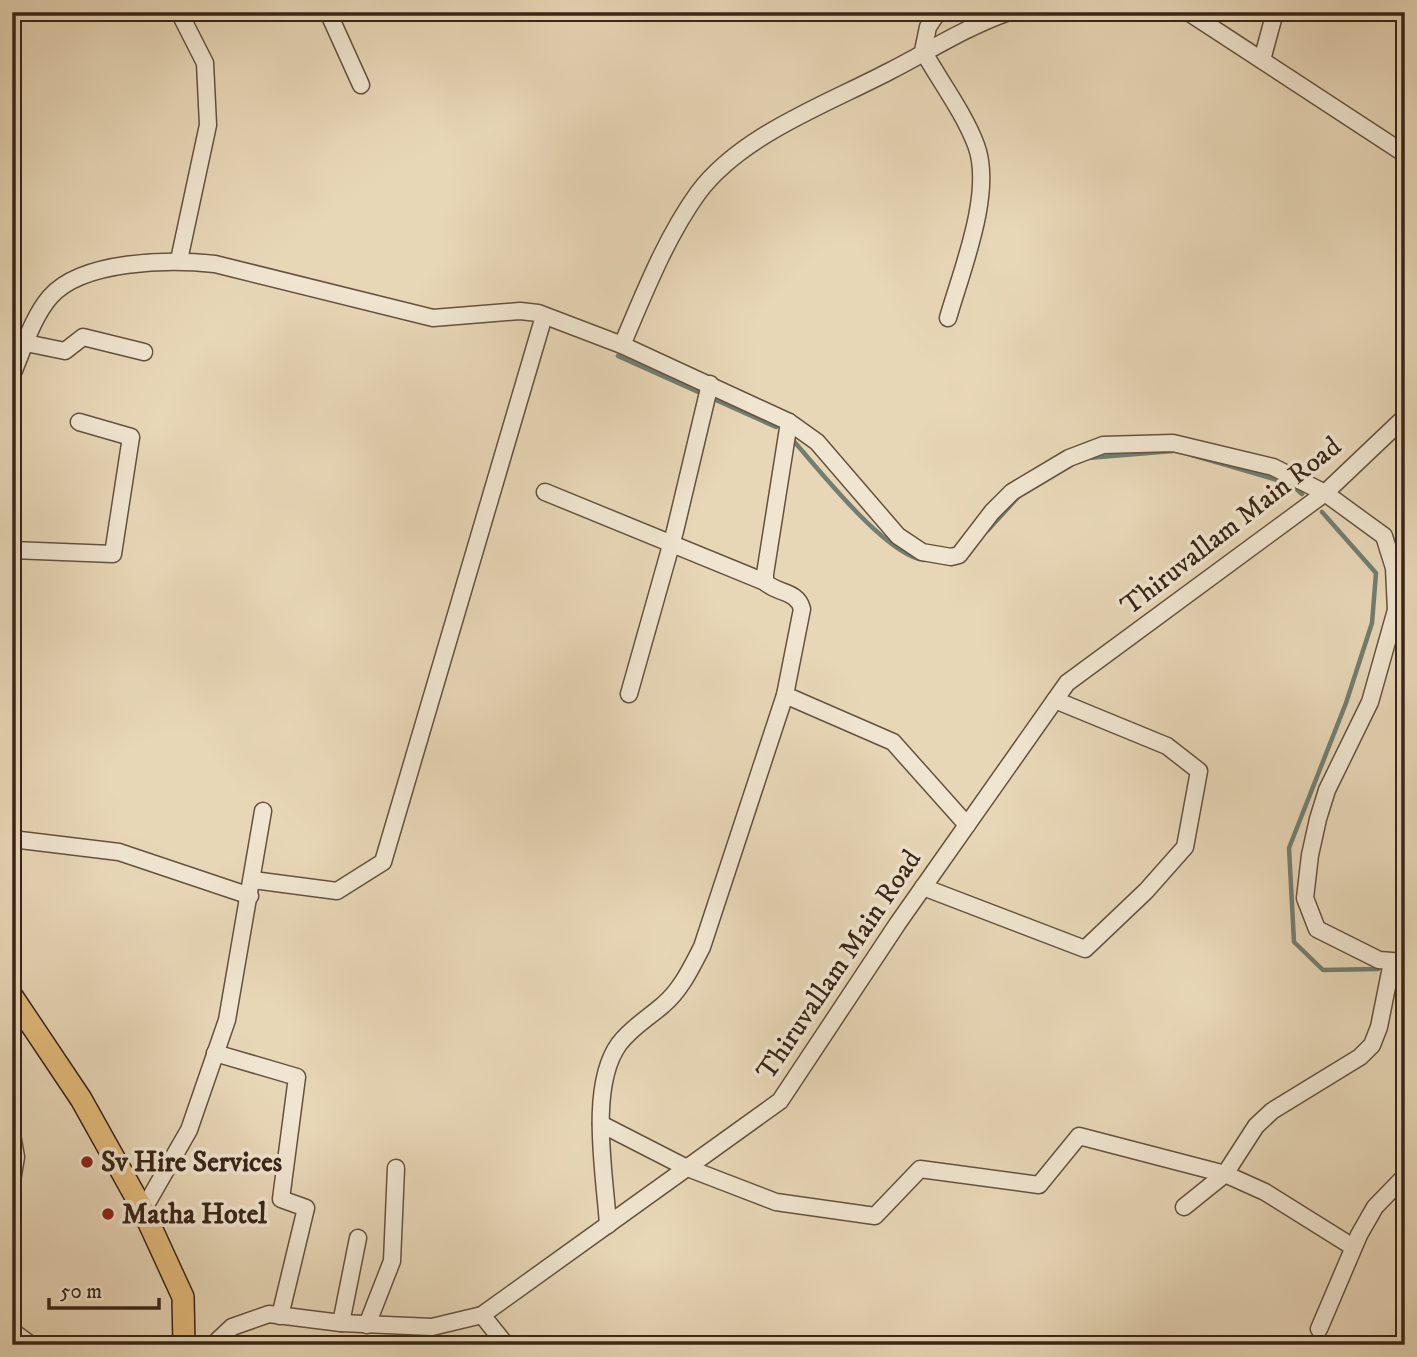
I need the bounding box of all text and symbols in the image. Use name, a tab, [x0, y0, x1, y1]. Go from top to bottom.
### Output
street label: Thiruvallam Main Road	[1114, 429, 1348, 623]
street label: Thiruvallam Main Road	[749, 843, 929, 1087]
place label: Sv Hire Services	[101, 1145, 283, 1180]
marker: Sv Hire Services	[79, 1154, 95, 1170]
place label: Matha Hotel	[122, 1197, 267, 1232]
marker: Matha Hotel	[100, 1206, 116, 1222]
scale bar	[49, 1266, 159, 1310]
text: 50 m	[60, 1279, 102, 1305]

